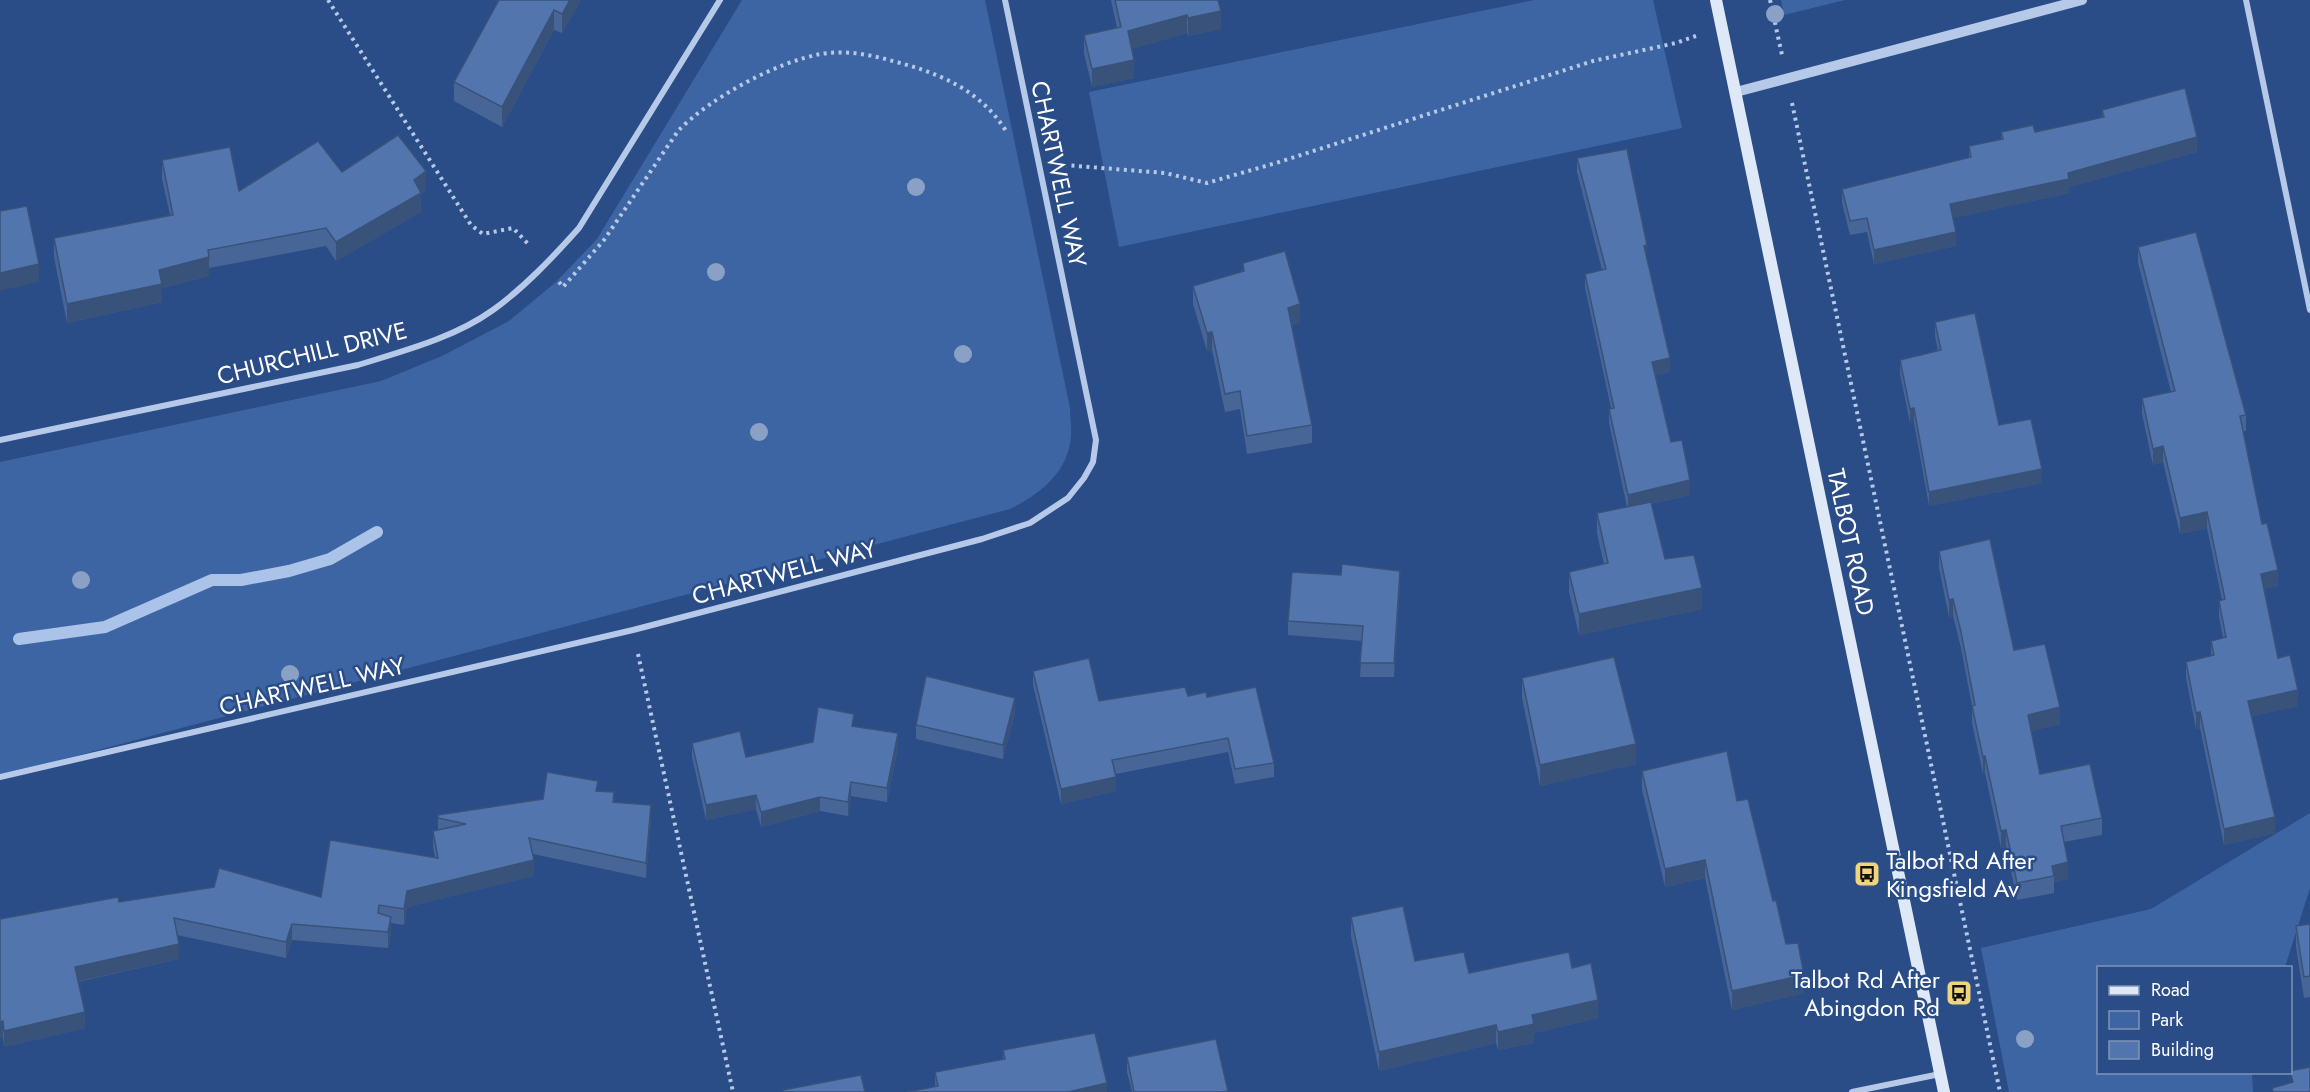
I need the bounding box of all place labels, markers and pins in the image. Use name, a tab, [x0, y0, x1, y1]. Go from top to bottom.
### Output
place label: Talbot Rd After Kingsfield Av	[1886, 843, 2036, 906]
bus stop icon: Talbot Rd After Kingsfield Av	[1852, 859, 1882, 889]
place label: Talbot Rd After Abingdon Rd	[1791, 962, 1941, 1025]
bus stop icon: Talbot Rd After Abingdon Rd	[1944, 978, 1974, 1008]

